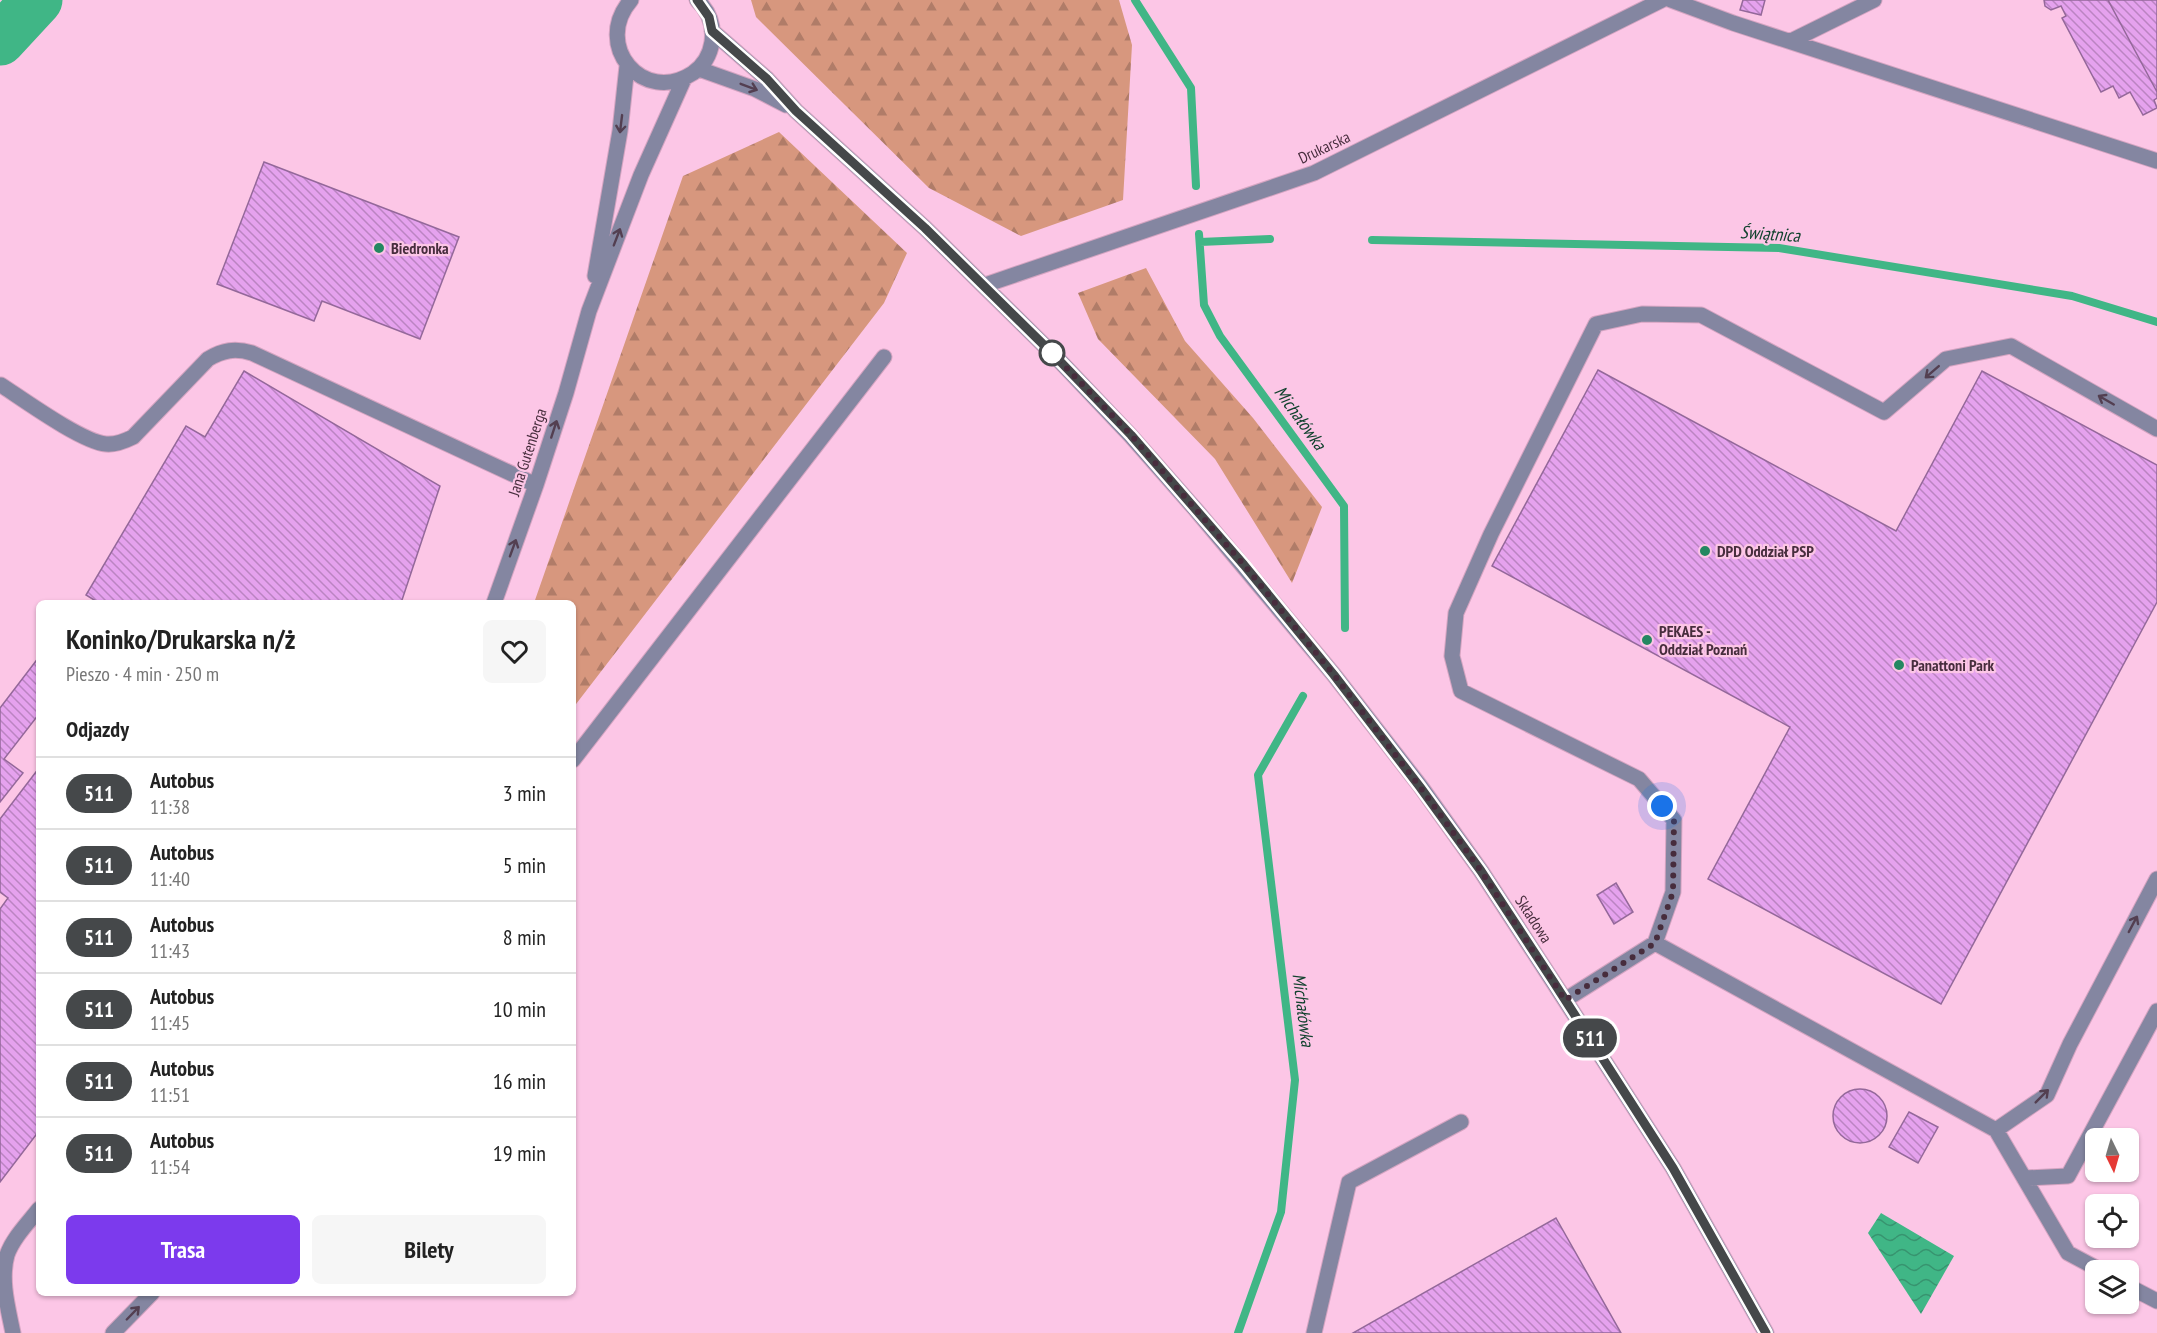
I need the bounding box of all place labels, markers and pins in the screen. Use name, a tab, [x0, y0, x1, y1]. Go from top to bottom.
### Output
place label: Biedronka	[391, 238, 449, 258]
marker: Biedronka	[372, 241, 386, 255]
unlabelled marker	[1039, 340, 1065, 366]
place label: DPD Oddział PSP	[1717, 541, 1814, 561]
marker: DPD Oddział PSP	[1698, 544, 1712, 558]
place label: PEKAES - Oddział Poznań	[1659, 621, 1747, 659]
marker: PEKAES - Oddział Poznań	[1640, 633, 1654, 647]
place label: Panattoni Park	[1911, 655, 1995, 675]
marker: Panattoni Park	[1892, 658, 1906, 672]

